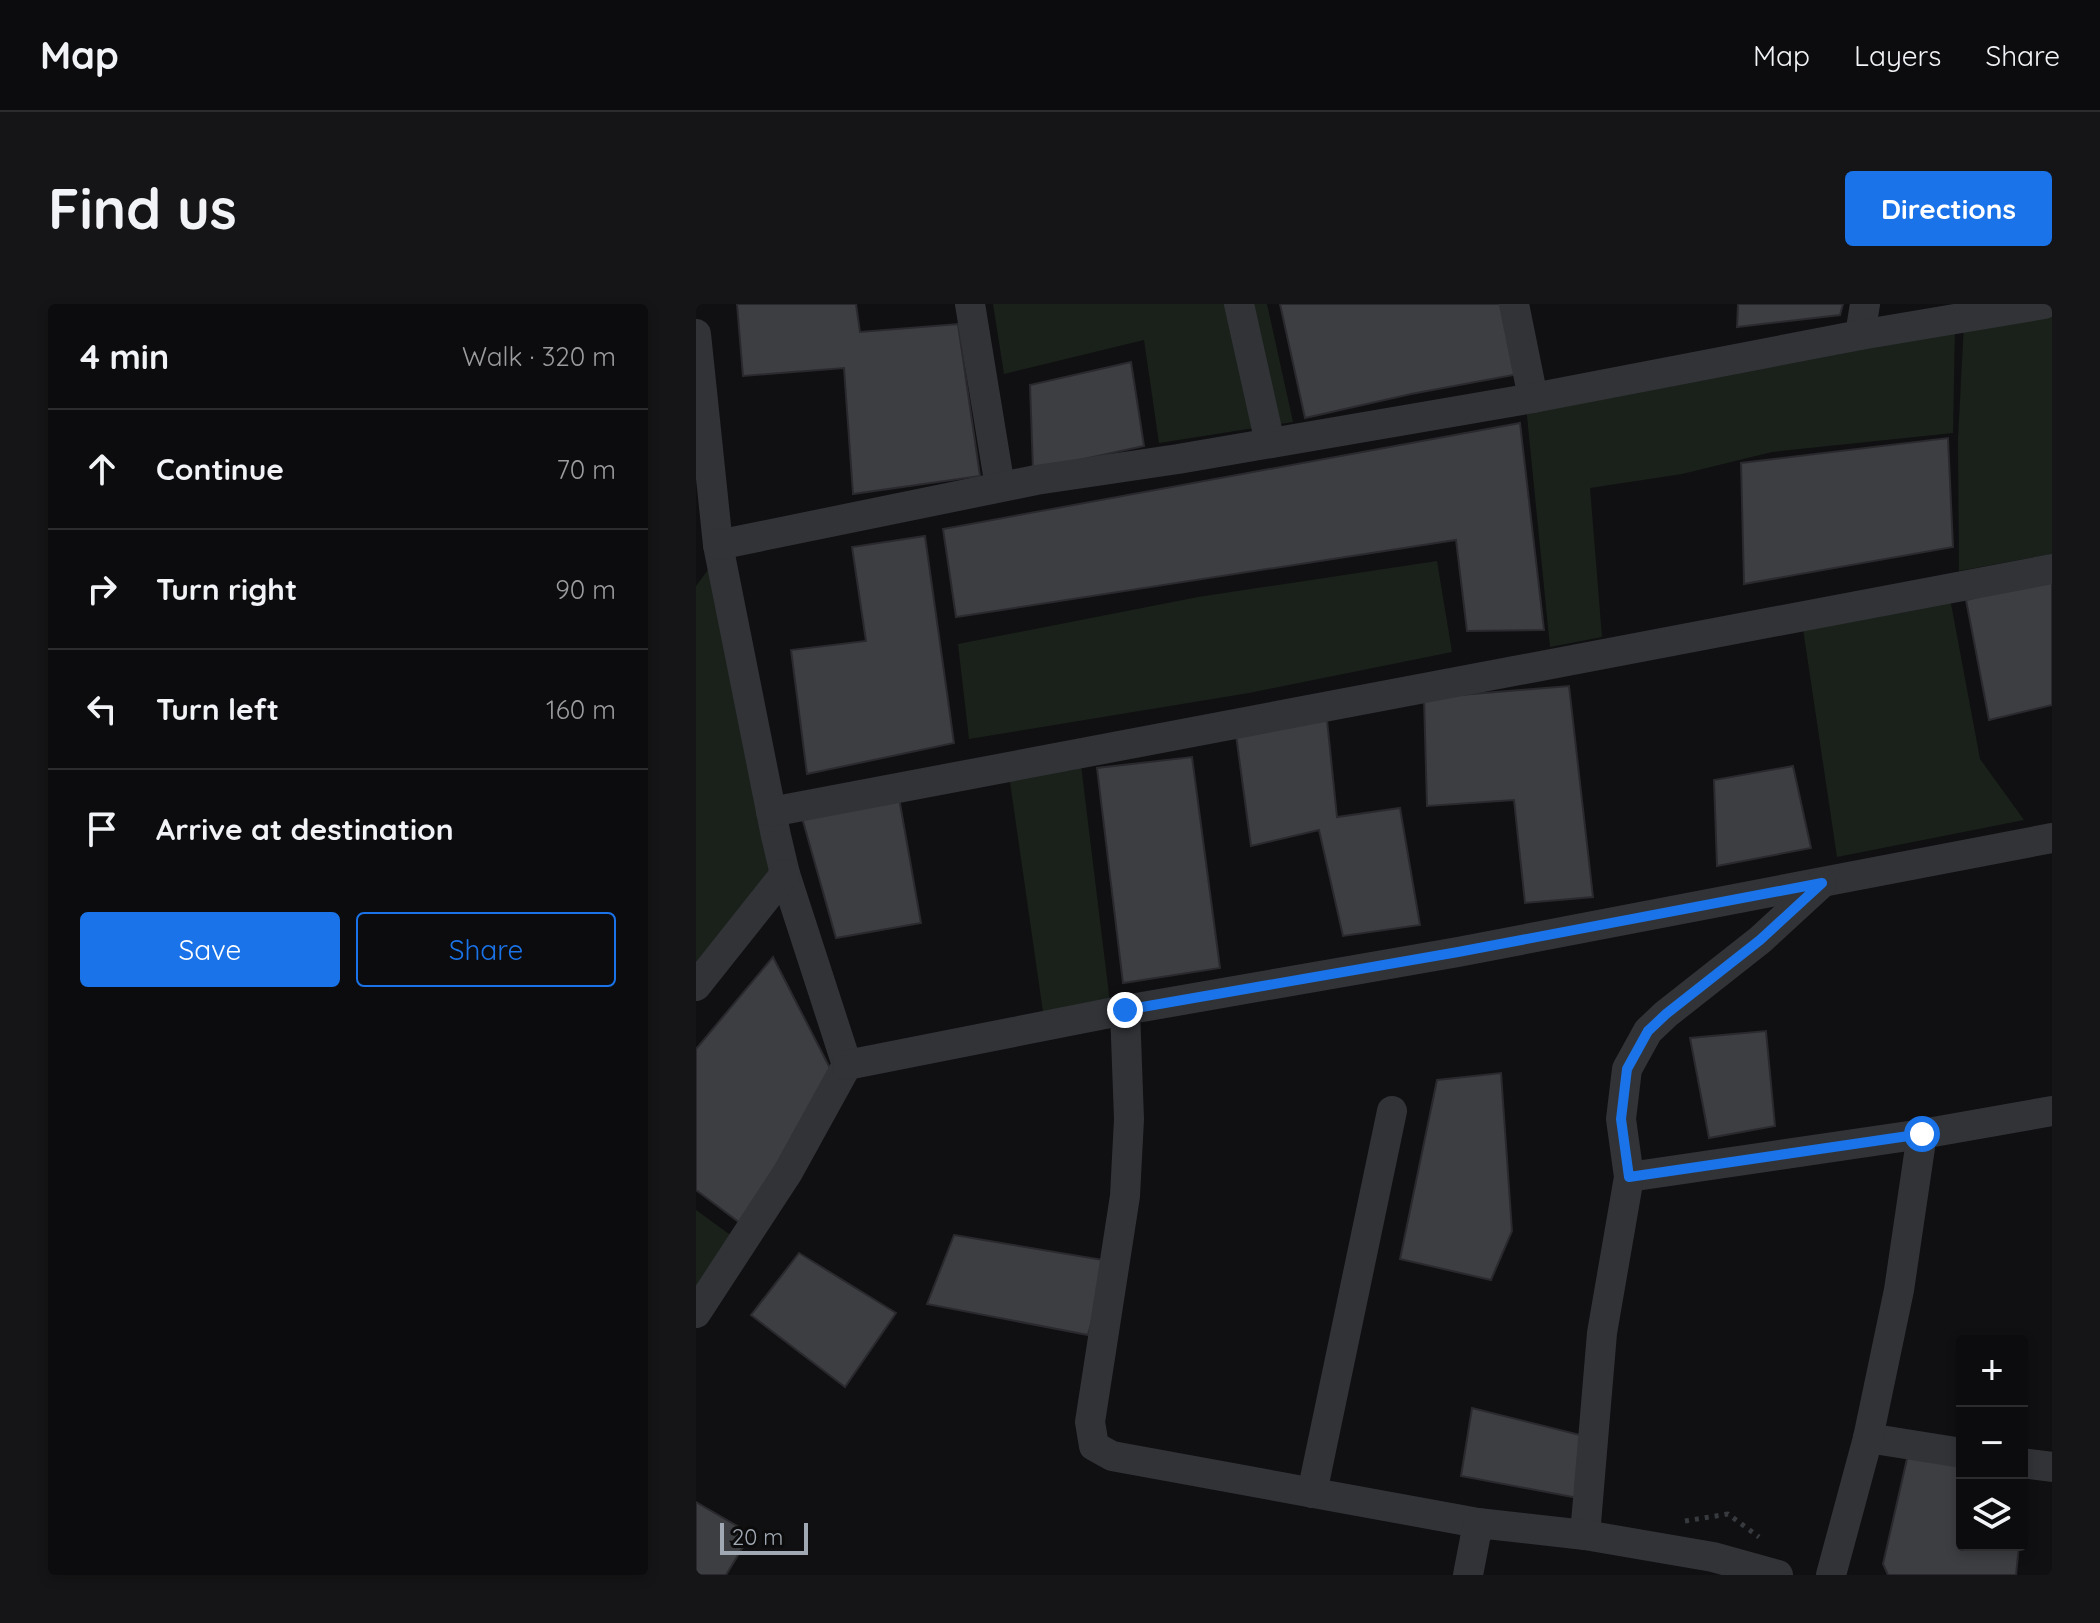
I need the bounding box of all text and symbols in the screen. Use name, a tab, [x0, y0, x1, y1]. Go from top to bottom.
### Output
text: Map	[40, 31, 119, 79]
text: Map	[1753, 38, 1810, 73]
text: Layers	[1854, 38, 1941, 73]
text: Share	[1985, 38, 2060, 73]
button: Directions	[1845, 171, 2052, 246]
text: Find us	[48, 173, 237, 243]
text: 4 min	[80, 335, 169, 378]
text: Walk · 320 m	[462, 340, 616, 373]
icon: ahead	[80, 447, 124, 491]
text: Continue	[156, 450, 284, 488]
text: 70 m	[556, 453, 616, 486]
icon: right	[80, 567, 124, 611]
text: Turn right	[156, 570, 297, 608]
text: 90 m	[555, 573, 616, 606]
icon: left	[80, 687, 124, 731]
text: Turn left	[156, 690, 279, 728]
text: 160 m	[546, 693, 616, 726]
icon: arrive	[80, 807, 124, 851]
text: Arrive at destination	[156, 810, 454, 848]
button: Save	[80, 912, 340, 987]
button: Share	[356, 912, 616, 987]
route end	[1107, 992, 1143, 1028]
route start	[1904, 1116, 1940, 1152]
map controls	[1956, 1335, 2028, 1551]
button: +	[1956, 1335, 2028, 1407]
button: −	[1956, 1407, 2028, 1479]
button: layers	[1956, 1479, 2028, 1551]
scale bar	[720, 1519, 808, 1555]
text: 20 m	[732, 1523, 783, 1551]

